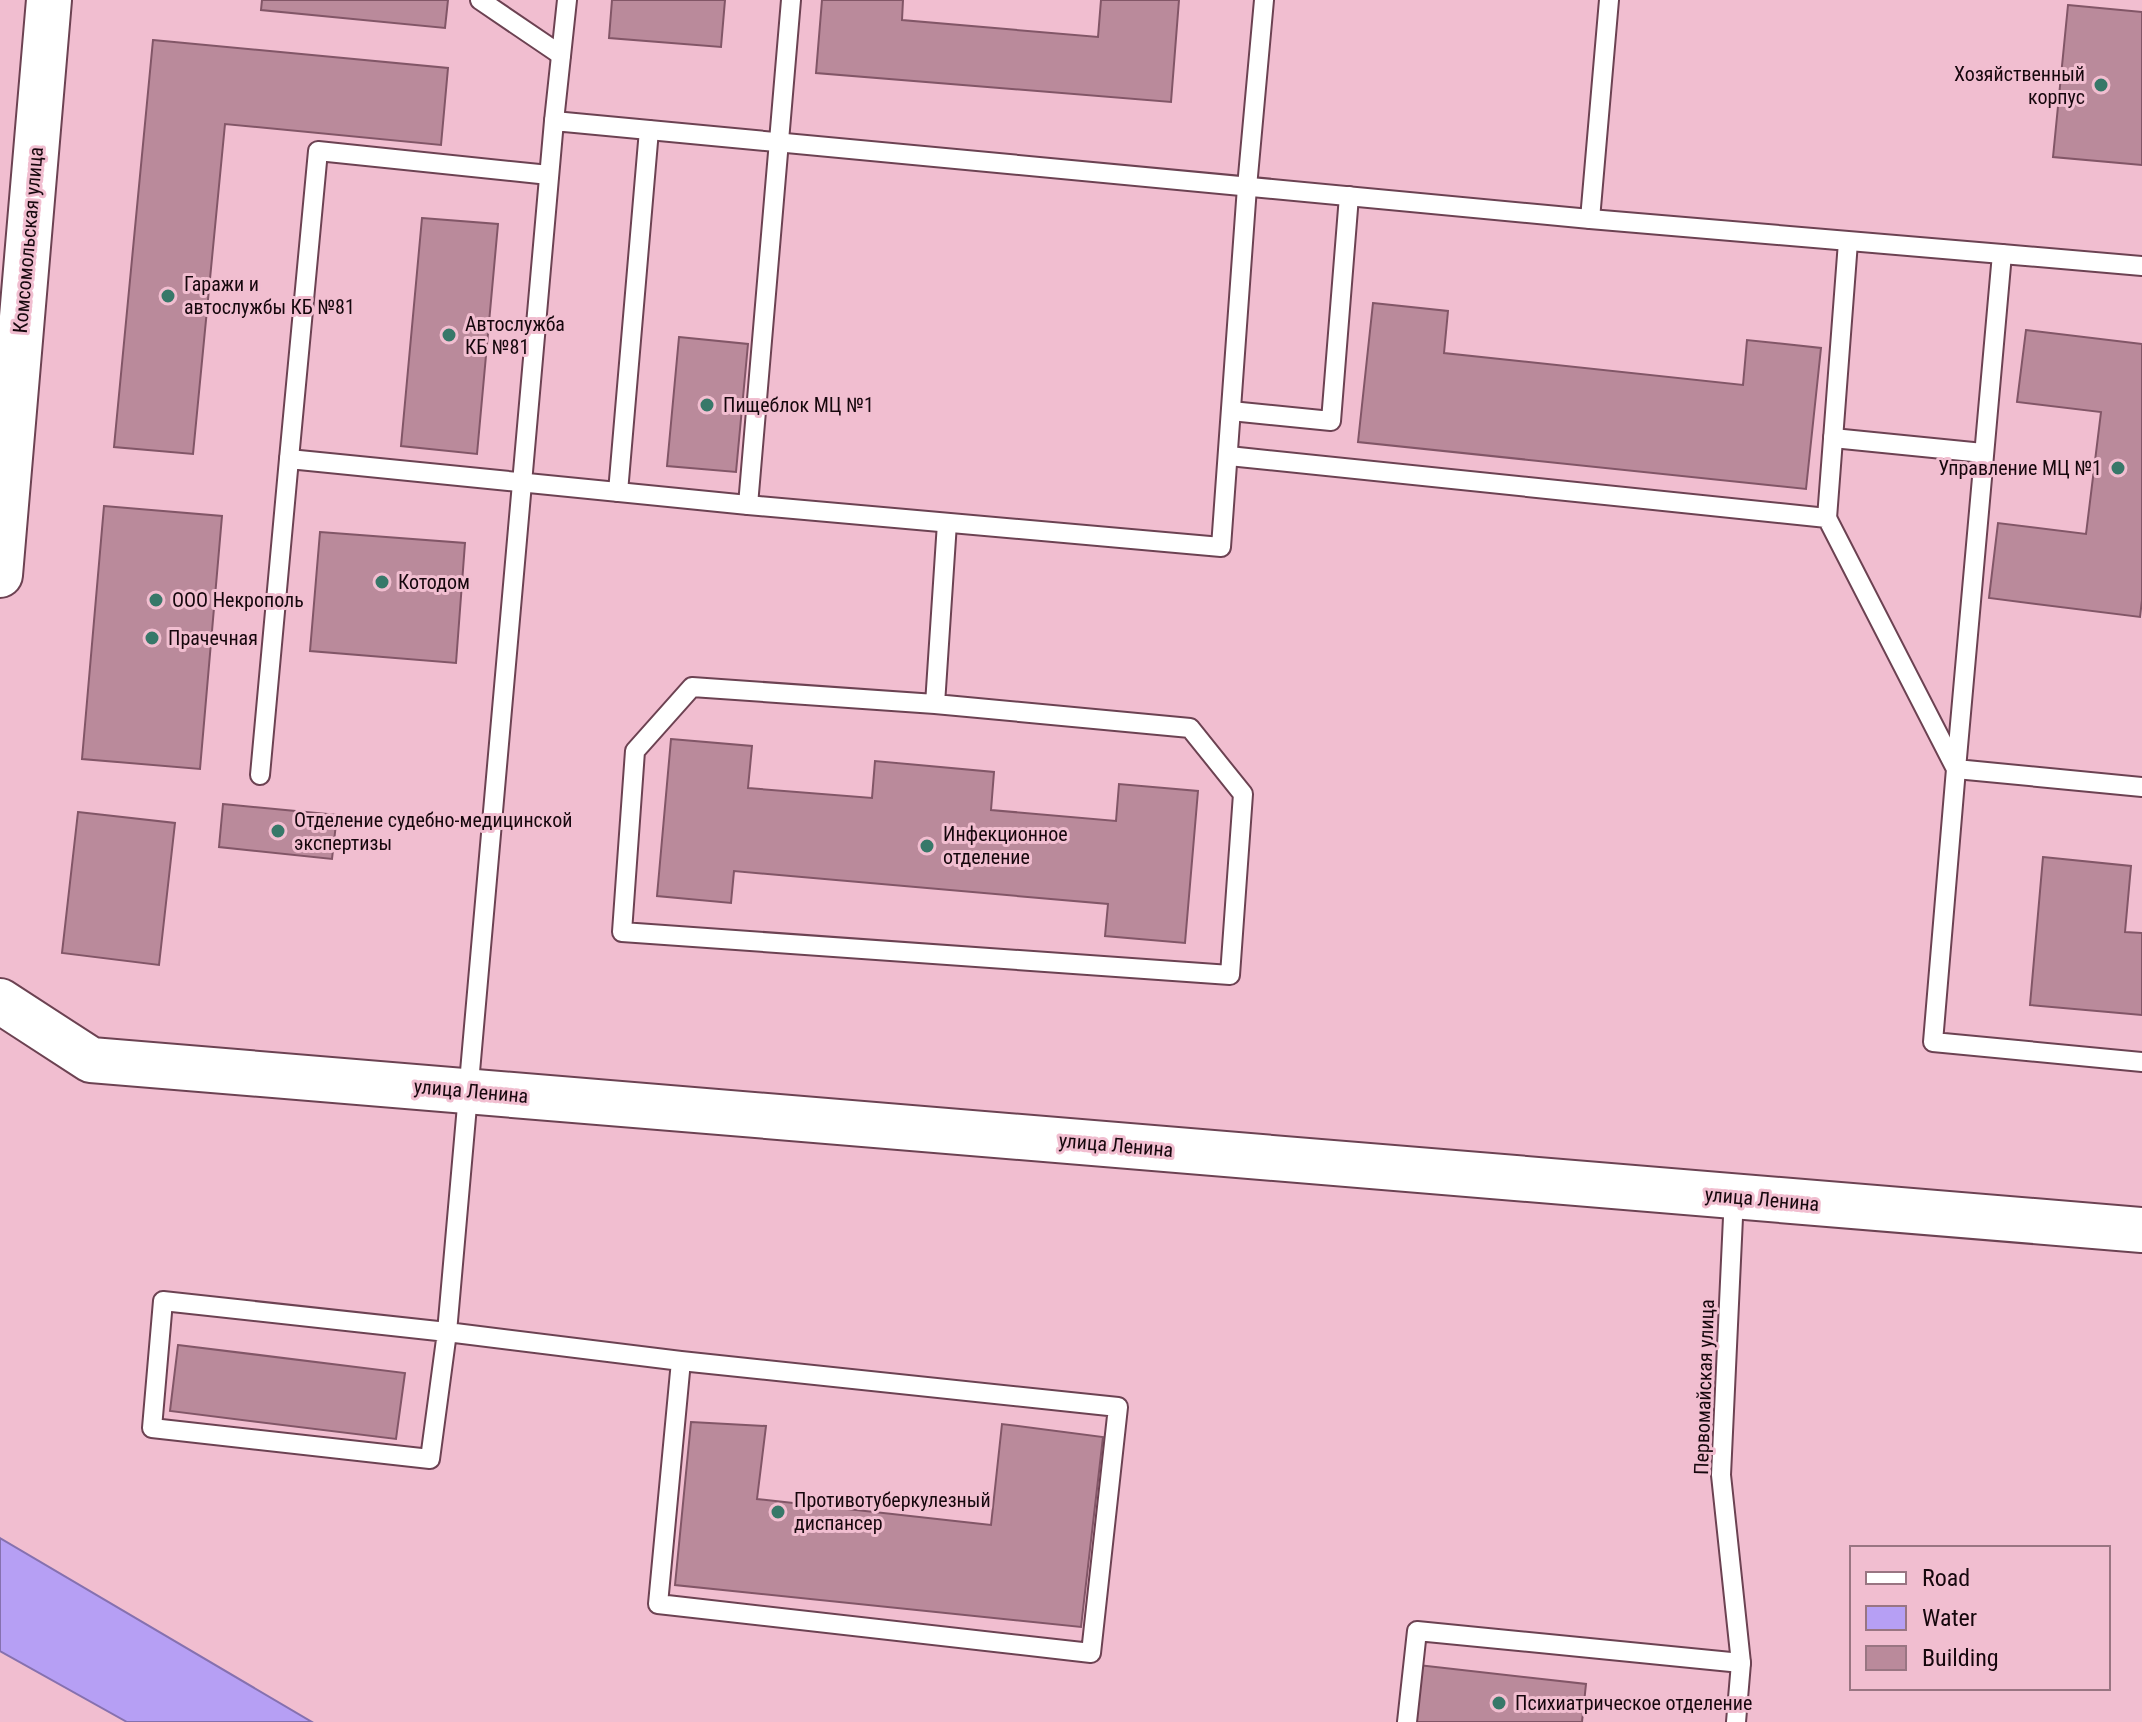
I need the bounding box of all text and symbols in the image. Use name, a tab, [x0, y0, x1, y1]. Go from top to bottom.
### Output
place label: Хозяйственный корпус	[1954, 62, 2085, 109]
marker: Хозяйственный корпус	[2092, 76, 2110, 94]
street label: Комсомольская улица	[8, 146, 48, 334]
place label: Гаражи и автослужбы КБ №81	[184, 272, 355, 319]
marker: Гаражи и автослужбы КБ №81	[159, 287, 177, 305]
place label: Автослужба КБ №81	[465, 312, 565, 359]
marker: Автослужба КБ №81	[440, 326, 458, 344]
place label: Пищеблок МЦ №1	[723, 393, 874, 417]
marker: Пищеблок МЦ №1	[698, 396, 716, 414]
place label: Управление МЦ №1	[1938, 456, 2102, 480]
marker: Управление МЦ №1	[2109, 459, 2127, 477]
place label: Котодом	[398, 570, 470, 594]
marker: Котодом	[373, 573, 391, 591]
place label: ООО Некрополь	[172, 588, 304, 612]
marker: ООО Некрополь	[147, 591, 165, 609]
place label: Прачечная	[168, 626, 258, 650]
marker: Прачечная	[143, 629, 161, 647]
place label: Отделение судебно-медицинской экспертизы	[294, 808, 572, 855]
marker: Отделение судебно-медицинской экспертизы	[269, 822, 287, 840]
place label: Инфекционное отделение	[943, 822, 1068, 869]
marker: Инфекционное отделение	[918, 837, 936, 855]
street label: улица Ленина	[413, 1074, 529, 1108]
street label: улица Ленина	[1058, 1128, 1174, 1162]
street label: улица Ленина	[1704, 1182, 1820, 1216]
street label: Первомайская улица	[1689, 1299, 1719, 1475]
place label: Противотуберкулезный диспансер	[794, 1488, 991, 1535]
marker: Противотуберкулезный диспансер	[769, 1503, 787, 1521]
legend	[1850, 1546, 2110, 1690]
text: Road	[1922, 1564, 1970, 1592]
text: Water	[1922, 1604, 1977, 1632]
text: Building	[1922, 1644, 1999, 1672]
place label: Психиатрическое отделение	[1515, 1691, 1752, 1715]
marker: Психиатрическое отделение	[1490, 1694, 1508, 1712]

